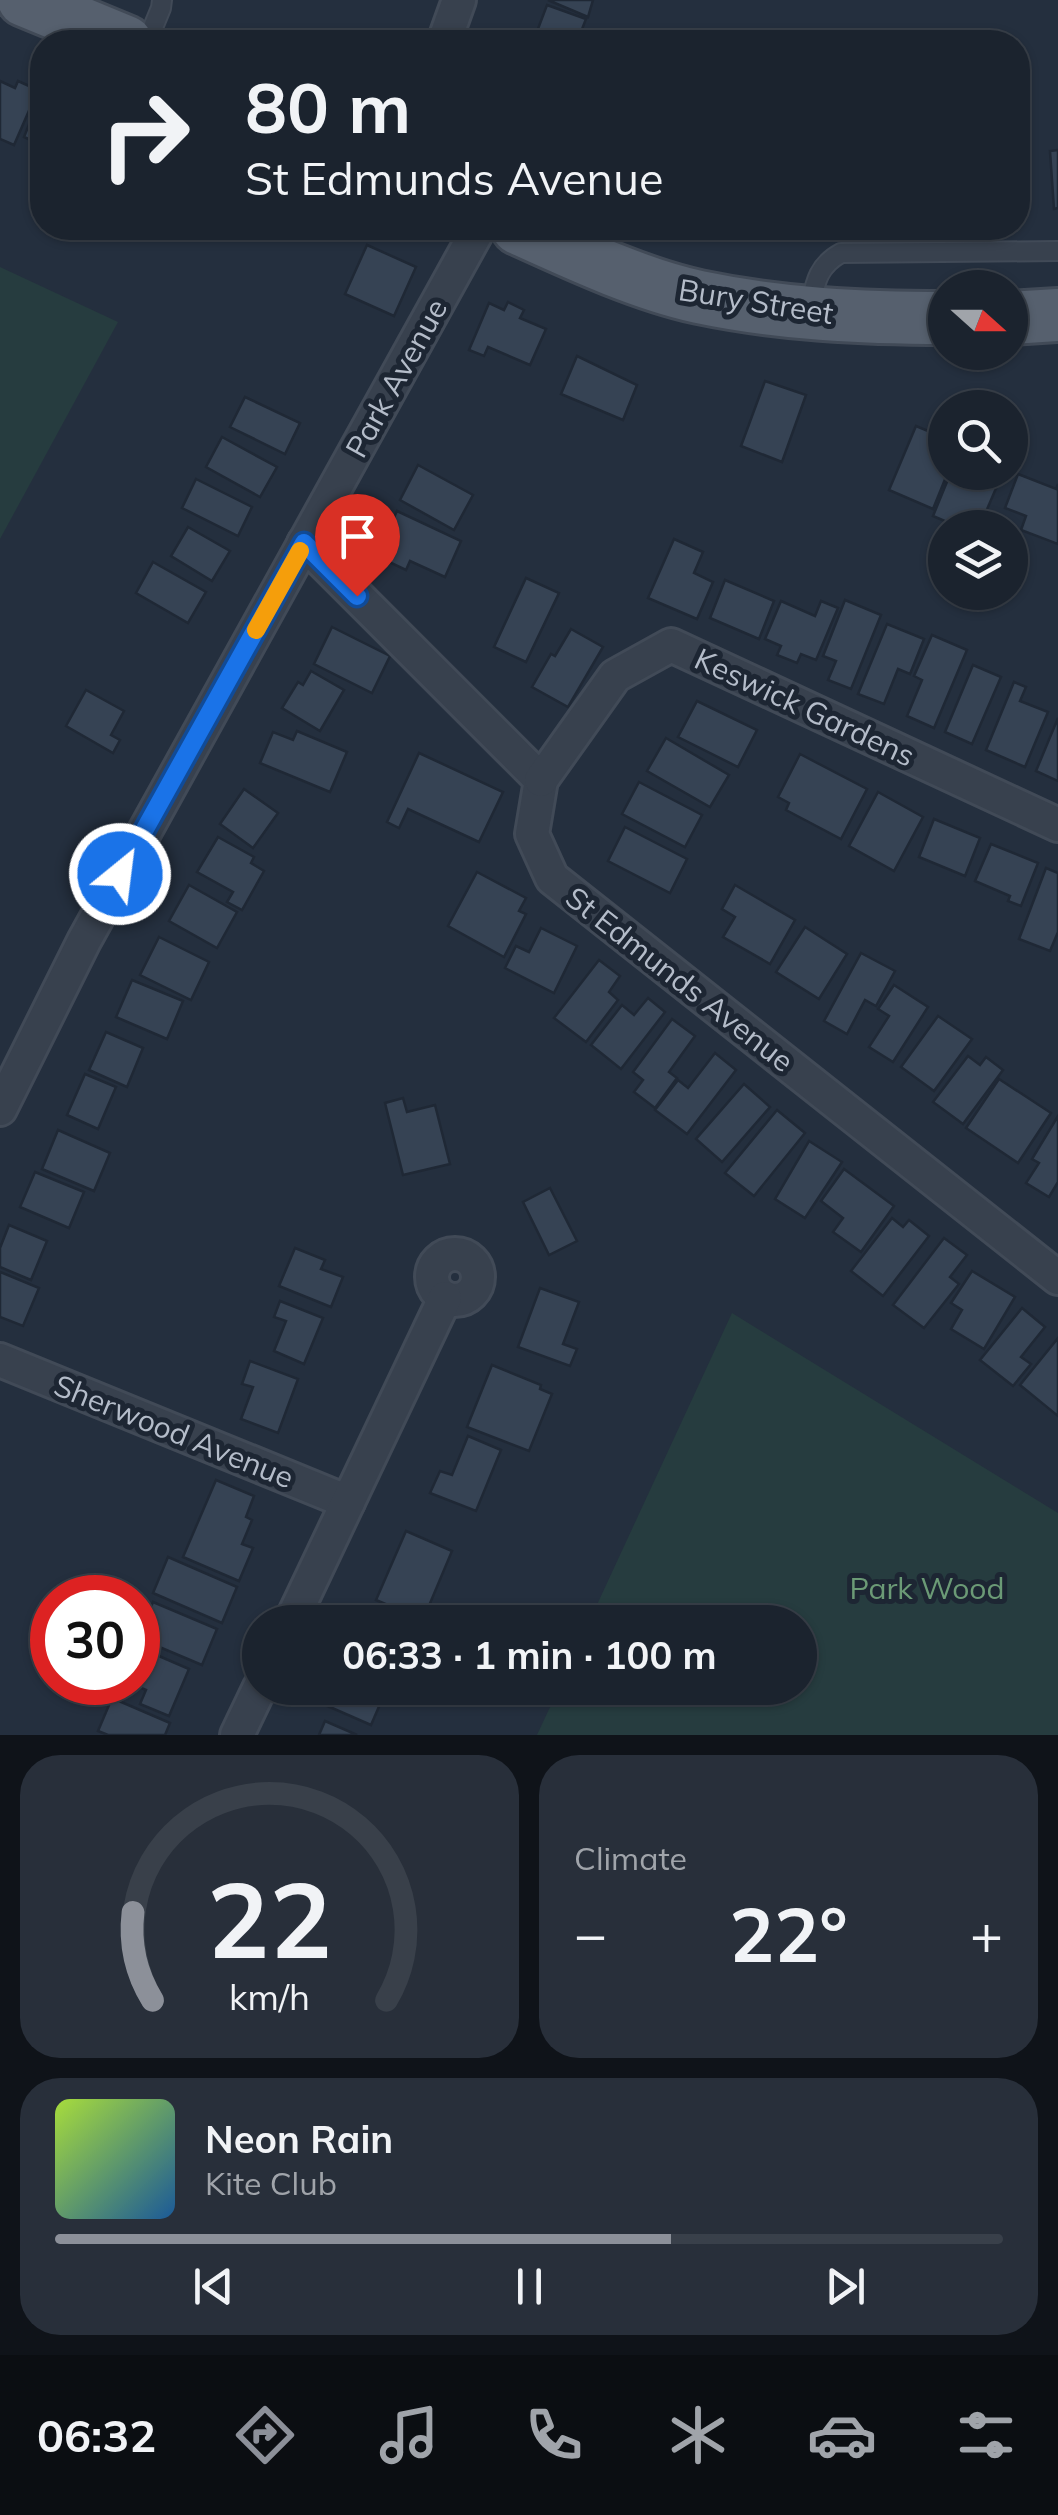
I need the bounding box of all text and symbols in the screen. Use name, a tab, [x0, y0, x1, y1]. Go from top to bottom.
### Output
text: 80 m	[245, 63, 411, 151]
icon: right	[80, 70, 210, 200]
text: St Edmunds Avenue	[245, 150, 663, 206]
street label: Bury Street	[676, 270, 836, 332]
north arrow	[928, 270, 1028, 370]
map controls	[928, 270, 1028, 610]
street label: Park Avenue	[337, 292, 455, 464]
button: search	[928, 390, 1028, 490]
pin	[315, 494, 400, 597]
icon: arrive	[330, 509, 385, 564]
button: layers	[928, 510, 1028, 610]
street label: Keswick Gardens	[689, 639, 921, 775]
position arrow	[68, 822, 172, 926]
street label: St Edmunds Avenue	[558, 878, 802, 1080]
street label: Sherwood Avenue	[49, 1366, 299, 1496]
park label: Park Wood	[850, 1569, 1004, 1607]
speed limit sign: 30	[30, 1575, 160, 1705]
text: 06:33 · 1 min · 100 m	[342, 1631, 717, 1679]
text: Climate	[574, 1838, 687, 1878]
text: 22	[207, 1853, 332, 1984]
text: 22°	[729, 1887, 848, 1981]
text: −	[574, 1899, 607, 1968]
text: +	[970, 1899, 1003, 1968]
text: km/h	[229, 1974, 310, 2019]
text: Neon Rain	[205, 2115, 393, 2163]
text: Kite Club	[205, 2163, 337, 2203]
icon: previous	[186, 2259, 241, 2314]
icon: pause	[502, 2259, 557, 2314]
icon: next	[818, 2259, 873, 2314]
icon: directions	[230, 2400, 300, 2470]
icon: music	[374, 2400, 444, 2470]
icon: phone	[519, 2400, 589, 2470]
icon: climate	[663, 2400, 733, 2470]
icon: car	[807, 2400, 877, 2470]
icon: filters	[951, 2400, 1021, 2470]
text: 06:32	[37, 2407, 156, 2463]

